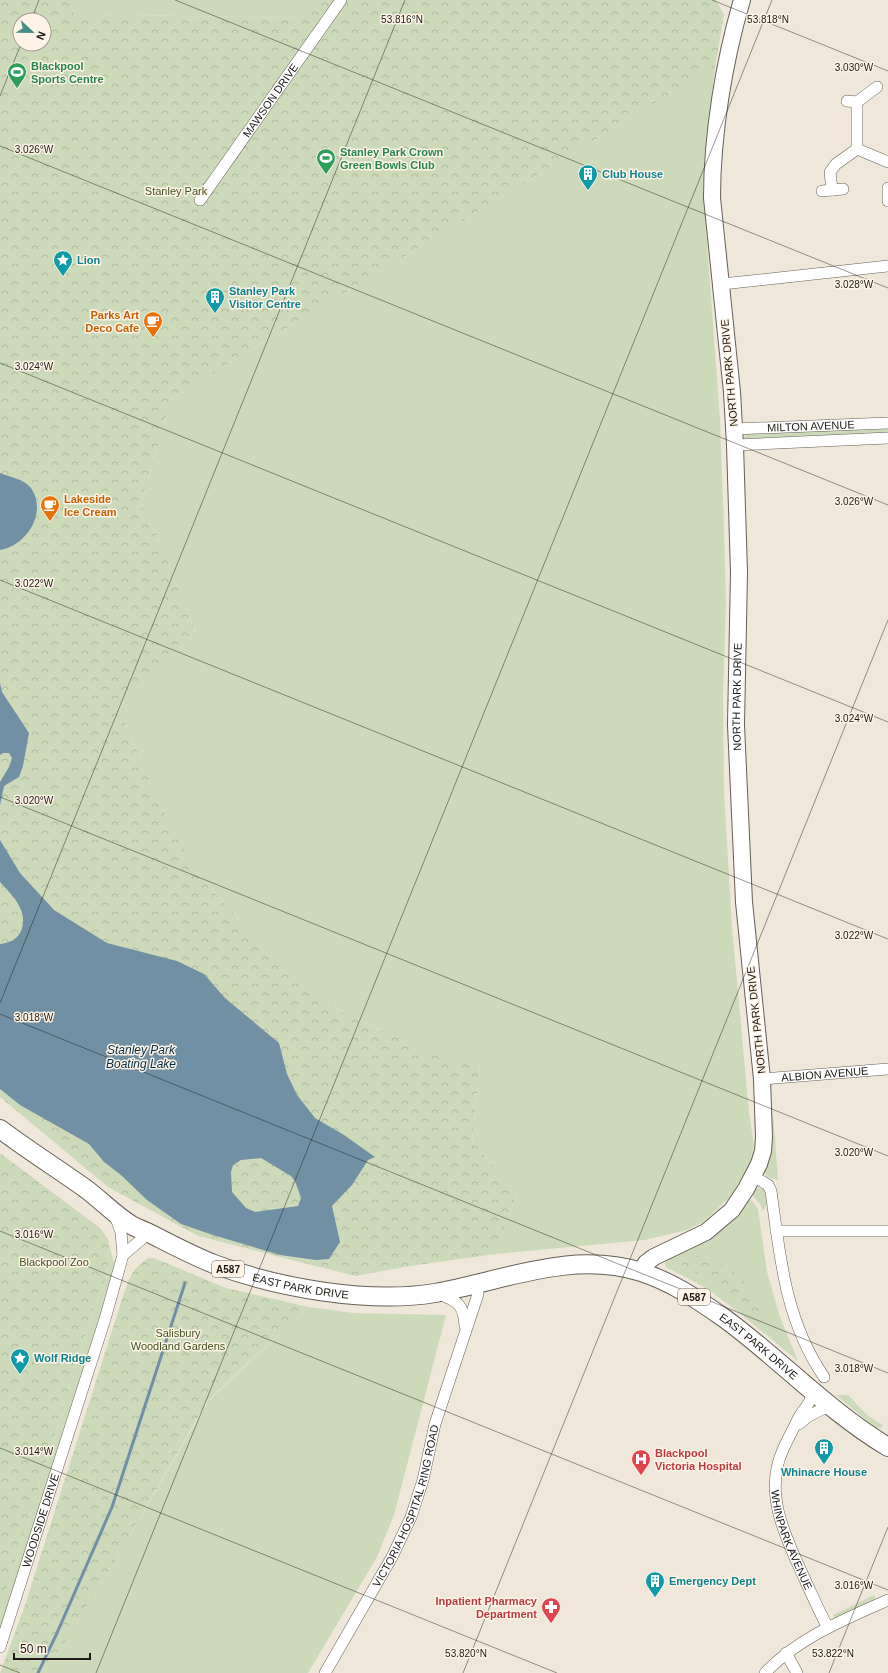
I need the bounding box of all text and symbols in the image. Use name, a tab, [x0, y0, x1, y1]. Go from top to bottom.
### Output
north arrow	[12, 12, 52, 52]
text: 53.816°N	[381, 14, 423, 25]
text: 53.818°N	[747, 14, 789, 25]
text: N	[34, 30, 48, 42]
place label: Blackpool Sports Centre	[31, 60, 104, 85]
sports icon: Blackpool Sports Centre	[6, 61, 28, 89]
street label: MAWSON DRIVE	[240, 61, 300, 139]
text: 3.030°W	[835, 62, 874, 73]
text: 3.026°W	[15, 144, 54, 155]
place label: Stanley Park Crown Green Bowls Club	[340, 146, 444, 171]
sports icon: Stanley Park Crown Green Bowls Club	[315, 147, 337, 175]
building icon: Club House	[577, 163, 599, 191]
place label: Club House	[602, 168, 663, 180]
park label: Stanley Park	[145, 185, 208, 197]
place icon: Lion	[52, 249, 74, 277]
place label: Lion	[77, 254, 100, 266]
text: 3.028°W	[835, 279, 874, 290]
place label: Stanley Park Visitor Centre	[229, 285, 301, 310]
building icon: Stanley Park Visitor Centre	[204, 286, 226, 314]
place label: Parks Art Deco Cafe	[85, 309, 139, 334]
cafe icon: Parks Art Deco Cafe	[142, 310, 164, 338]
street label: NORTH PARK DRIVE	[718, 319, 740, 427]
text: 3.024°W	[15, 361, 54, 372]
street label: MILTON AVENUE	[767, 418, 855, 434]
place label: Lakeside Ice Cream	[64, 493, 117, 518]
cafe icon: Lakeside Ice Cream	[39, 494, 61, 522]
text: 3.026°W	[835, 496, 874, 507]
text: 3.022°W	[15, 578, 54, 589]
street label: NORTH PARK DRIVE	[730, 643, 744, 751]
text: 3.024°W	[835, 713, 874, 724]
text: 3.020°W	[15, 795, 54, 806]
text: 3.022°W	[835, 930, 874, 941]
street label: NORTH PARK DRIVE	[744, 966, 768, 1074]
text: 3.018°W	[15, 1012, 54, 1023]
water label: Stanley Park Boating Lake	[106, 1043, 176, 1071]
street label: ALBION AVENUE	[781, 1065, 869, 1083]
text: 3.020°W	[835, 1147, 874, 1158]
text: 3.016°W	[15, 1229, 54, 1240]
park label: Blackpool Zoo	[19, 1256, 89, 1268]
road number: A587	[212, 1261, 244, 1277]
street label: EAST PARK DRIVE	[251, 1271, 349, 1301]
road number: A587	[678, 1289, 710, 1305]
street label: EAST PARK DRIVE	[717, 1311, 800, 1382]
park label: Salisbury Woodland Gardens	[131, 1327, 226, 1352]
place icon: Wolf Ridge	[9, 1347, 31, 1375]
place label: Wolf Ridge	[34, 1352, 91, 1364]
text: 3.018°W	[835, 1363, 874, 1374]
street label: VICTORIA HOSPITAL RING ROAD	[370, 1424, 441, 1589]
building icon: Whinacre House	[813, 1437, 835, 1465]
text: 3.014°W	[15, 1446, 54, 1457]
place label: Blackpool Victoria Hospital	[655, 1447, 742, 1472]
hospital icon: Blackpool Victoria Hospital	[630, 1448, 652, 1476]
place label: Whinacre House	[781, 1466, 867, 1478]
street label: WOODSIDE DRIVE	[20, 1472, 61, 1569]
street label: WHINPARK AVENUE	[769, 1489, 815, 1591]
building icon: Emergency Dept	[644, 1570, 666, 1598]
place label: Emergency Dept	[669, 1575, 756, 1587]
text: 3.016°W	[835, 1580, 874, 1591]
place label: Inpatient Pharmacy Department	[436, 1595, 538, 1620]
pharmacy icon: Inpatient Pharmacy Department	[540, 1596, 562, 1624]
scale bar	[14, 1635, 90, 1661]
text: 50 m	[20, 1642, 47, 1656]
text: 53.820°N	[445, 1648, 487, 1659]
text: 53.822°N	[812, 1648, 854, 1659]

